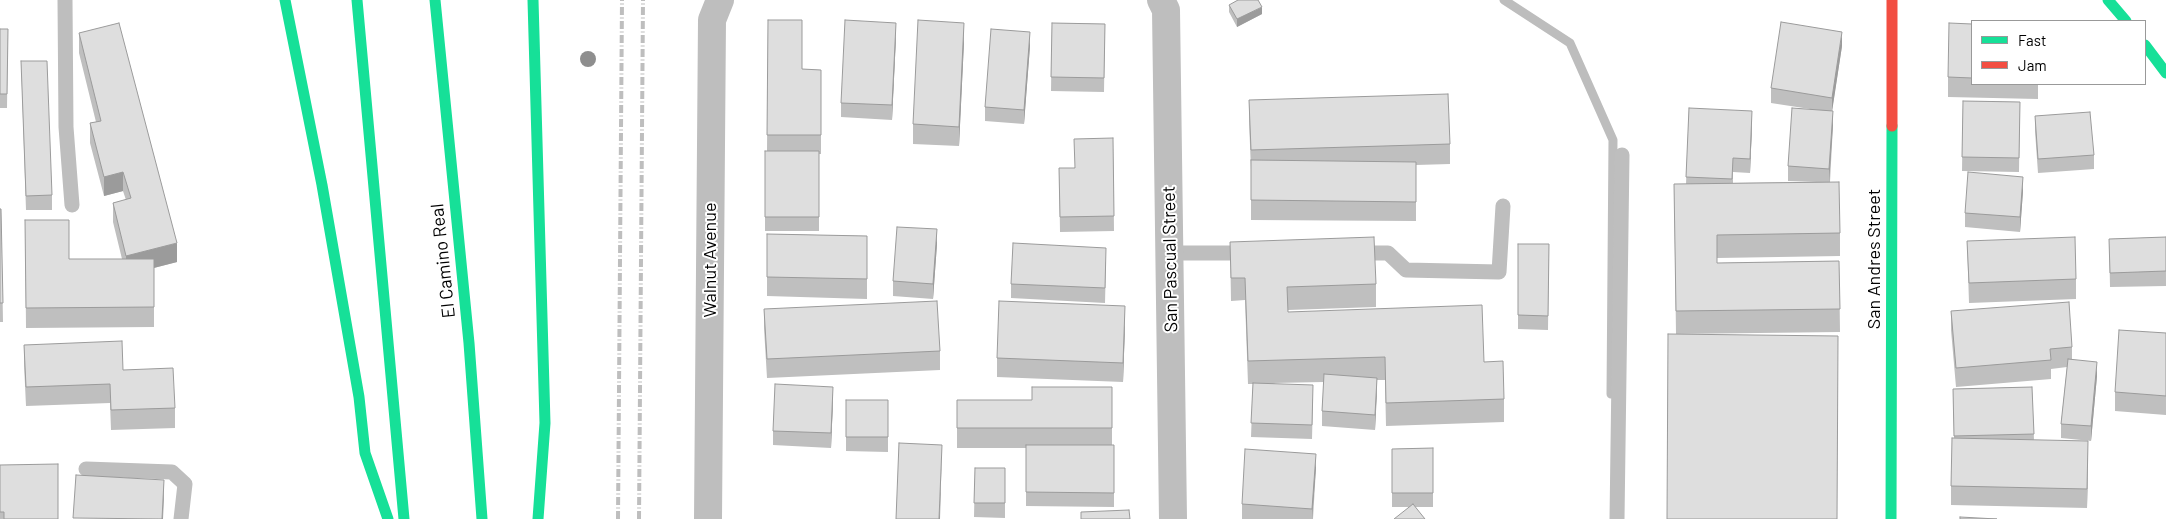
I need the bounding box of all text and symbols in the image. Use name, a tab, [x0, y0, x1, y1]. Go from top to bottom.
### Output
legend	[1971, 20, 2146, 85]
text: Fast	[2018, 31, 2046, 49]
text: Jam	[2018, 56, 2047, 74]
street label: San Pascual Street	[1158, 186, 1182, 332]
street label: San Andres Street	[1863, 189, 1885, 329]
street label: El Camino Real	[426, 203, 460, 319]
street label: Walnut Avenue	[699, 203, 721, 317]

